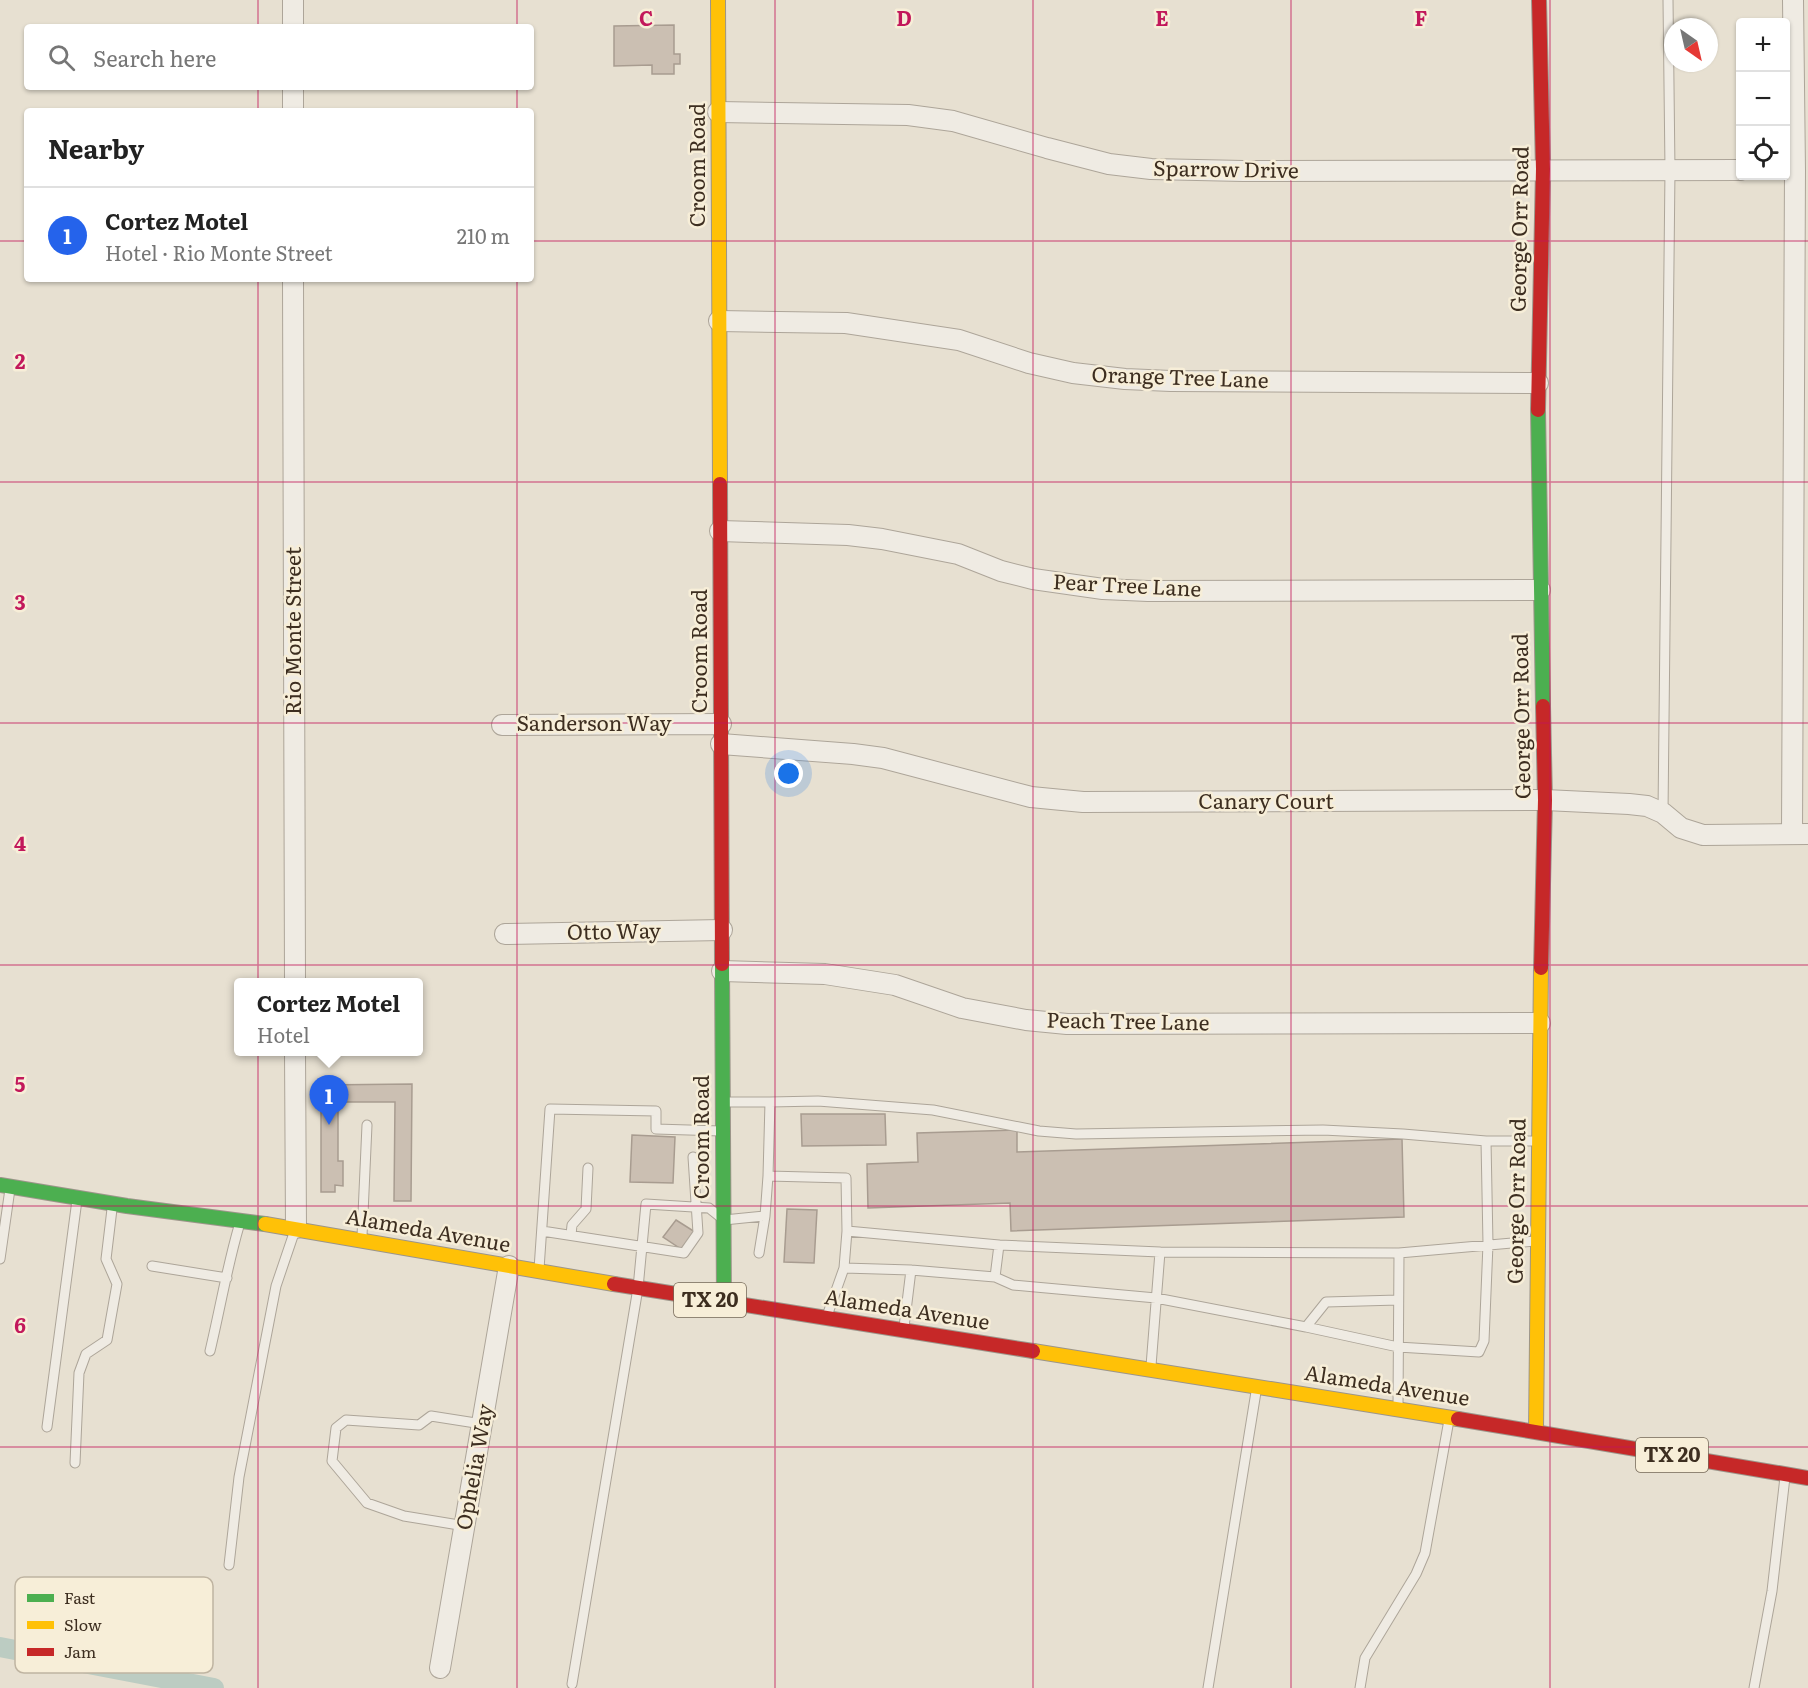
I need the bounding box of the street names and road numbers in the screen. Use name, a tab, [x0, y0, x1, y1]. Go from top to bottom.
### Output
street label: Croom Road	[680, 103, 711, 227]
street label: George Orr Road	[1501, 146, 1534, 312]
street label: Sparrow Drive	[1153, 151, 1299, 184]
street label: Orange Tree Lane	[1091, 357, 1269, 394]
street label: Rio Monte Street	[276, 546, 307, 715]
street label: Pear Tree Lane	[1052, 564, 1202, 603]
street label: Croom Road	[682, 589, 713, 713]
street label: George Orr Road	[1503, 633, 1536, 799]
street label: Sanderson Way	[516, 706, 672, 737]
street label: Canary Court	[1198, 784, 1334, 815]
street label: Otto Way	[567, 913, 662, 946]
street label: Peach Tree Lane	[1046, 1003, 1210, 1036]
street label: Croom Road	[684, 1075, 715, 1199]
street label: George Orr Road	[1498, 1118, 1531, 1284]
street label: Alameda Avenue	[344, 1199, 513, 1258]
street label: Alameda Avenue	[823, 1279, 992, 1336]
road number: TX 20	[674, 1283, 746, 1317]
street label: Alameda Avenue	[1303, 1355, 1472, 1412]
street label: Ophelia Way	[446, 1400, 499, 1532]
road number: TX 20	[1636, 1438, 1708, 1472]

